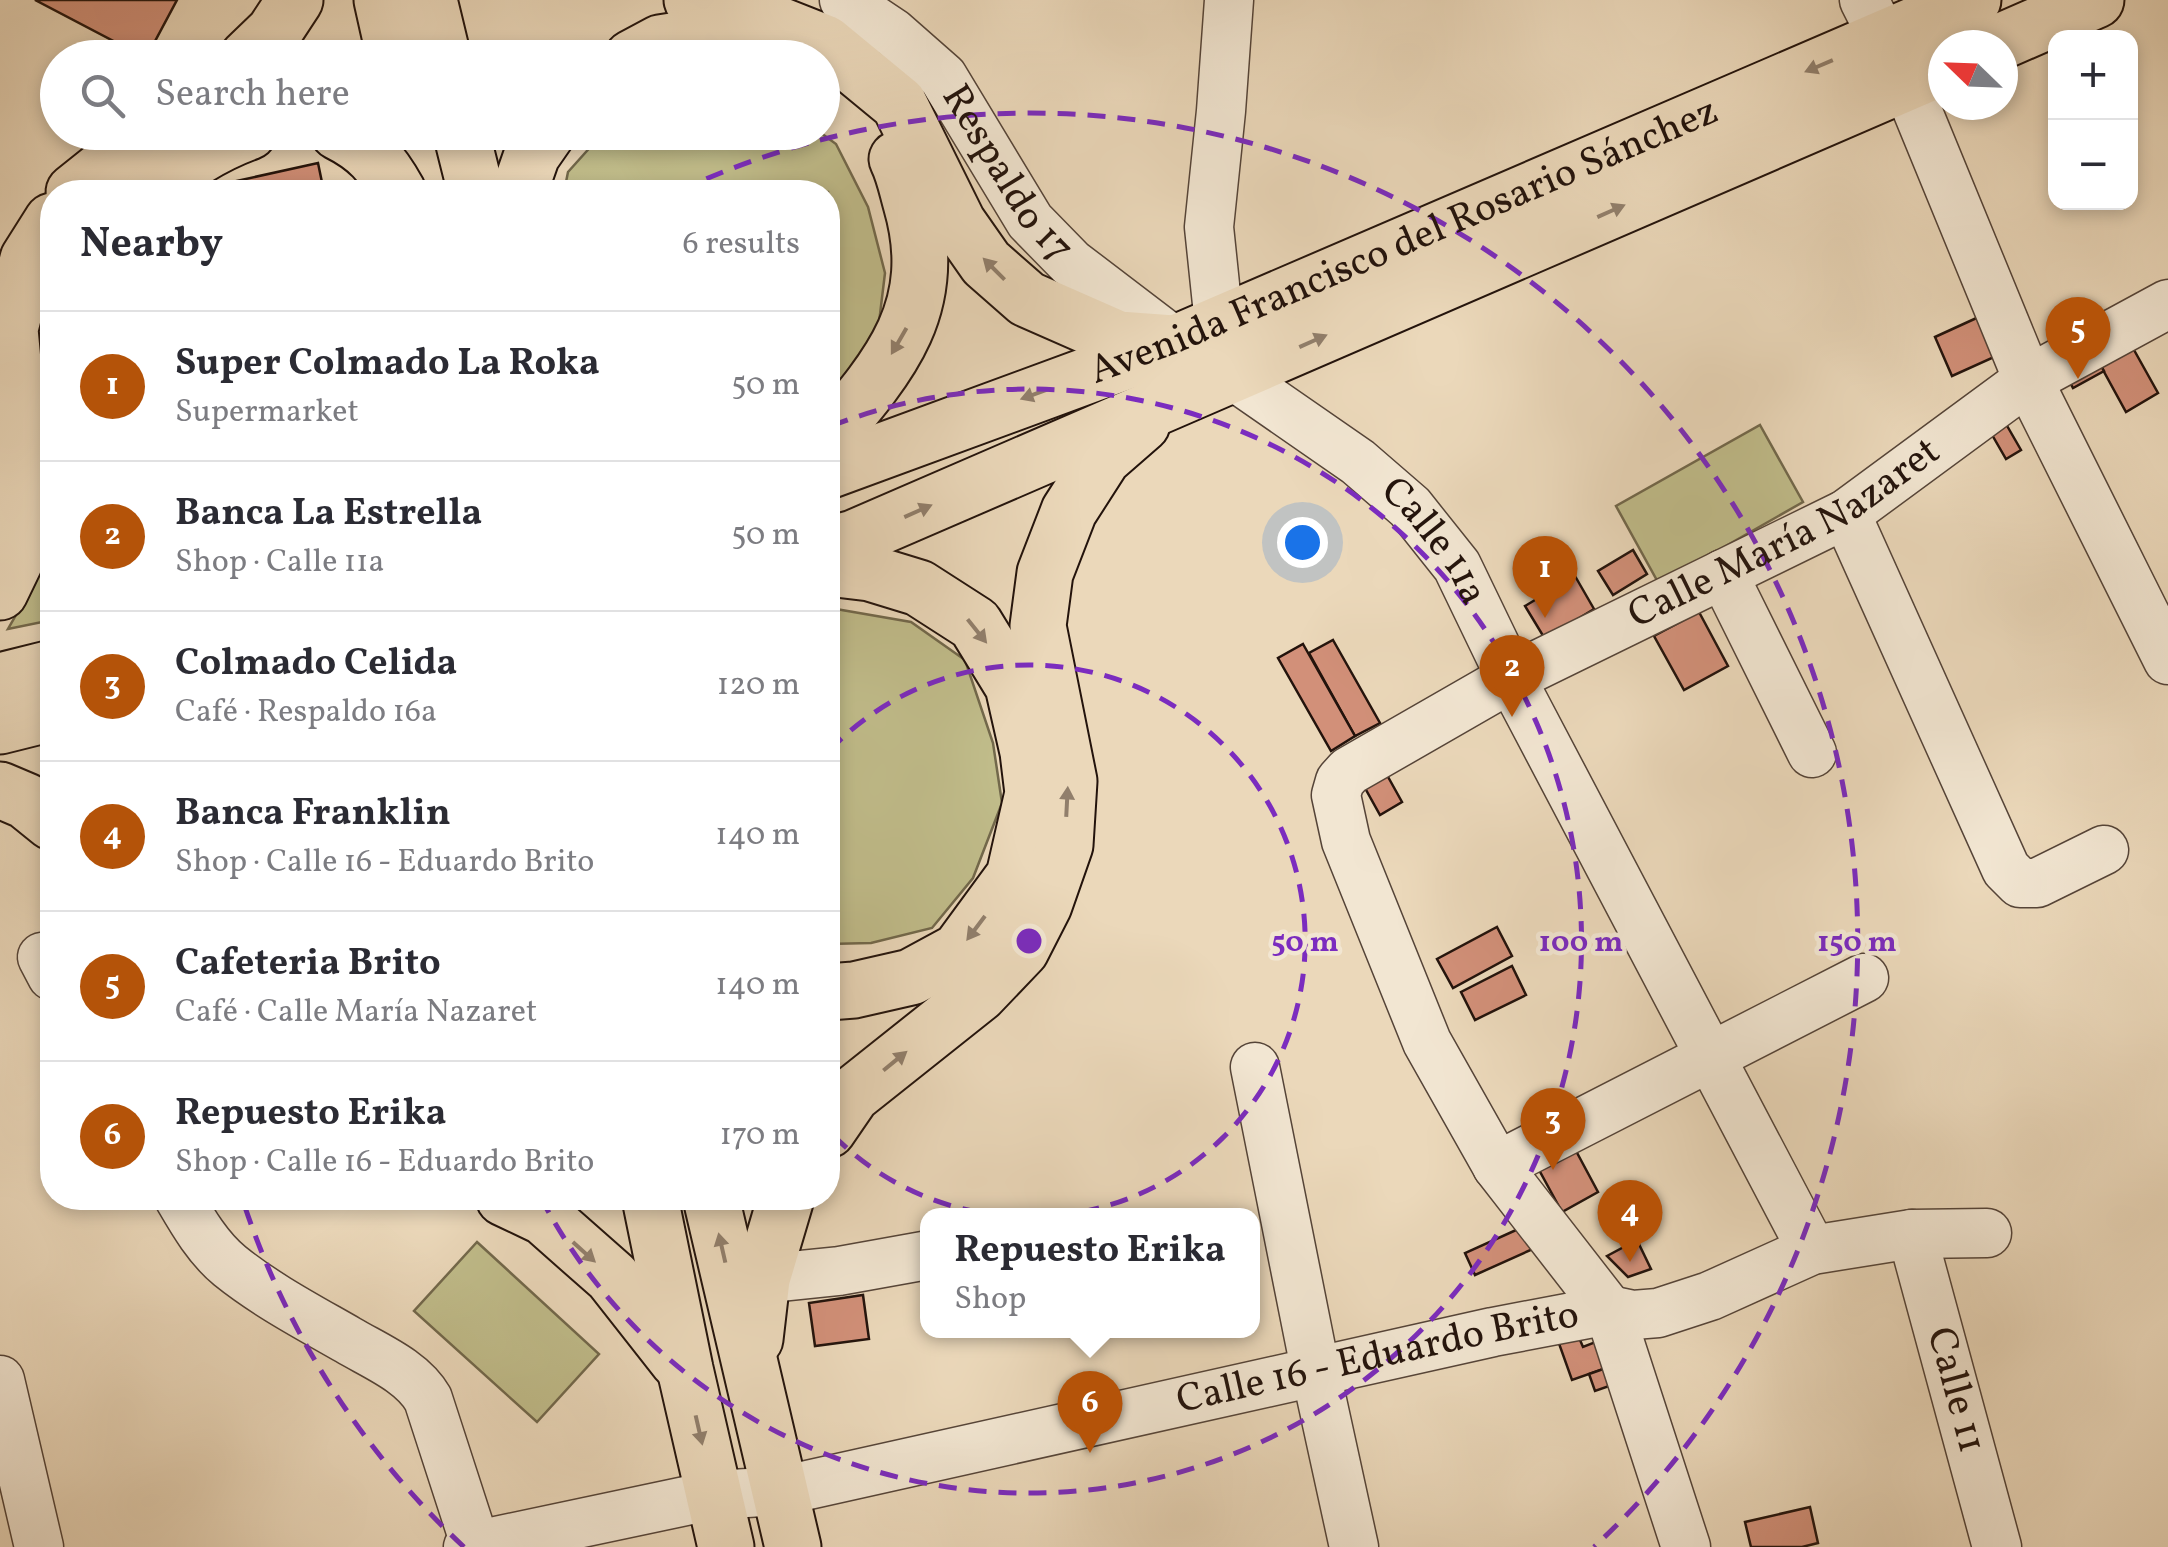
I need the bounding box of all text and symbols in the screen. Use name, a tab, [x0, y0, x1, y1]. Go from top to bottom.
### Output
north arrow	[1928, 30, 2018, 120]
map controls	[2048, 30, 2138, 210]
button: +	[2048, 30, 2138, 120]
search box	[40, 40, 840, 150]
one-way arrow	[1804, 58, 1834, 74]
icon: search	[75, 68, 130, 123]
text: Search here	[155, 69, 350, 122]
street label: Respaldo 17	[926, 75, 1085, 276]
street label: Avenida Francisco del Rosario Sánchez	[1082, 85, 1727, 400]
button: −	[2048, 120, 2138, 210]
one-way arrow	[1596, 203, 1626, 219]
text: Nearby	[80, 216, 223, 275]
text: 6 results	[683, 223, 800, 267]
one-way arrow	[982, 258, 1006, 281]
pin: 5	[2046, 296, 2110, 379]
one-way arrow	[891, 327, 909, 355]
one-way arrow	[1298, 333, 1328, 349]
text: Super Colmado La Roka	[175, 338, 600, 391]
text: 1	[106, 364, 119, 408]
text: 50 m	[731, 364, 800, 408]
one-way arrow	[1020, 387, 1050, 402]
text: Supermarket	[175, 391, 359, 435]
street label: Calle María Nazaret	[1619, 425, 1952, 644]
street label: Calle 11a	[1368, 465, 1500, 615]
text: Banca La Estrella	[175, 488, 482, 541]
one-way arrow	[903, 503, 933, 519]
text: 2	[104, 514, 121, 558]
text: 50 m	[731, 514, 800, 558]
your location	[1277, 517, 1328, 568]
pin: 1	[1512, 536, 1578, 618]
text: Shop · Calle 11a	[175, 541, 384, 585]
one-way arrow	[966, 619, 987, 644]
pin: 2	[1480, 634, 1544, 717]
text: Colmado Celida	[175, 638, 457, 691]
text: 3	[104, 664, 121, 708]
text: 120 m	[717, 664, 800, 708]
text: Café · Respaldo 16a	[175, 691, 437, 735]
one-way arrow	[1059, 786, 1075, 818]
text: Banca Franklin	[175, 788, 451, 841]
text: 4	[103, 814, 122, 858]
text: 140 m	[715, 814, 800, 858]
text: Shop · Calle 16 - Eduardo Brito	[175, 841, 594, 885]
one-way arrow	[966, 915, 986, 941]
text: 50 m	[1271, 922, 1339, 964]
text: 100 m	[1539, 922, 1623, 964]
text: 150 m	[1817, 922, 1897, 964]
centre of rings	[1011, 923, 1047, 959]
text: Cafeteria Brito	[175, 938, 441, 991]
text: 5	[105, 964, 120, 1008]
text: 140 m	[715, 964, 800, 1008]
text: Café · Calle María Nazaret	[175, 991, 537, 1035]
one-way arrow	[882, 1051, 908, 1072]
text: Repuesto Erika	[175, 1088, 447, 1141]
pin: 3	[1520, 1088, 1586, 1170]
text: 6	[104, 1114, 121, 1158]
text: 170 m	[719, 1114, 800, 1158]
text: Shop · Calle 16 - Eduardo Brito	[175, 1141, 594, 1185]
pin: 4	[1598, 1180, 1662, 1262]
popup	[920, 1208, 1260, 1338]
text: Repuesto Erika	[954, 1225, 1226, 1278]
one-way arrow	[714, 1232, 730, 1263]
one-way arrow	[571, 1241, 596, 1263]
text: Shop	[954, 1278, 1026, 1322]
street label: Calle 16 - Eduardo Brito	[1171, 1288, 1584, 1430]
street label: Calle 11	[1911, 1321, 1998, 1459]
pin: 6	[1058, 1370, 1122, 1453]
one-way arrow	[692, 1415, 707, 1446]

